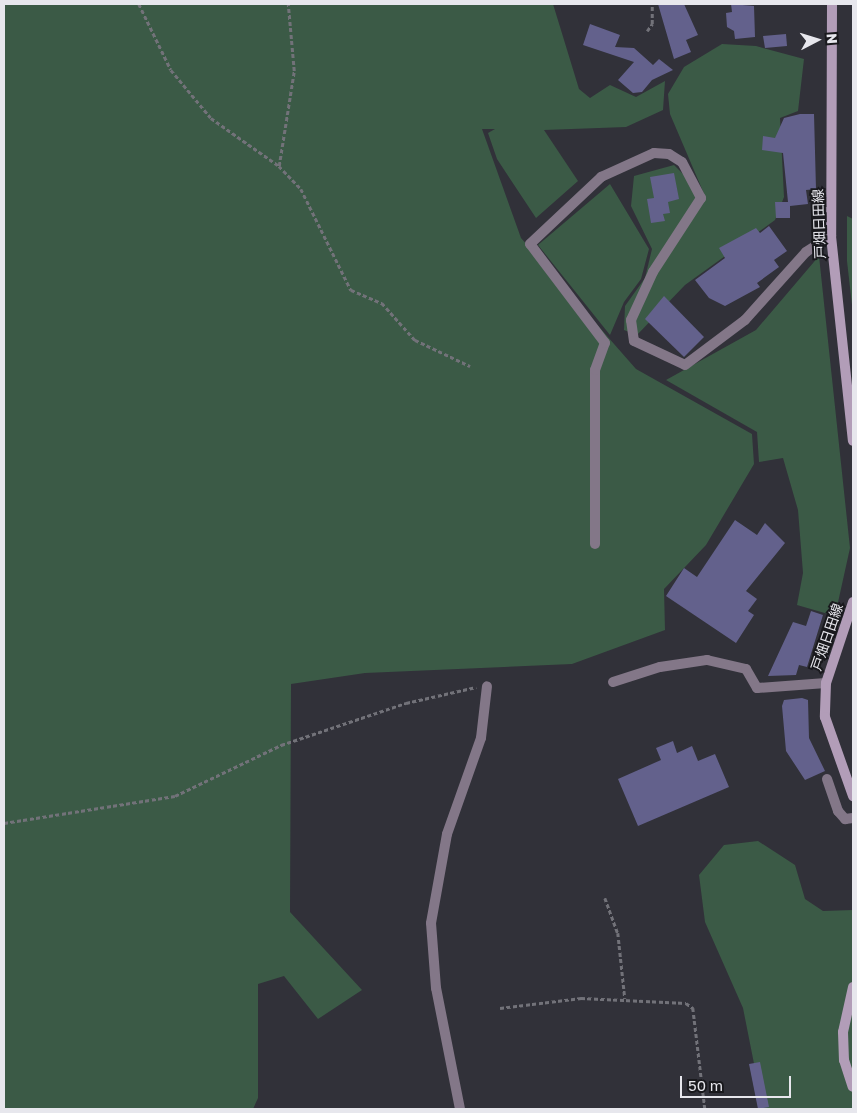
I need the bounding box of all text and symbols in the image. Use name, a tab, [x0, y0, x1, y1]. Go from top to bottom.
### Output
north arrow	[792, 15, 842, 65]
text: N	[824, 33, 841, 45]
street label: 戸畑日田線	[809, 189, 829, 259]
street label: 戸畑日田線	[808, 601, 846, 673]
scale bar	[682, 1066, 793, 1098]
text: 50 m	[688, 1076, 723, 1094]

